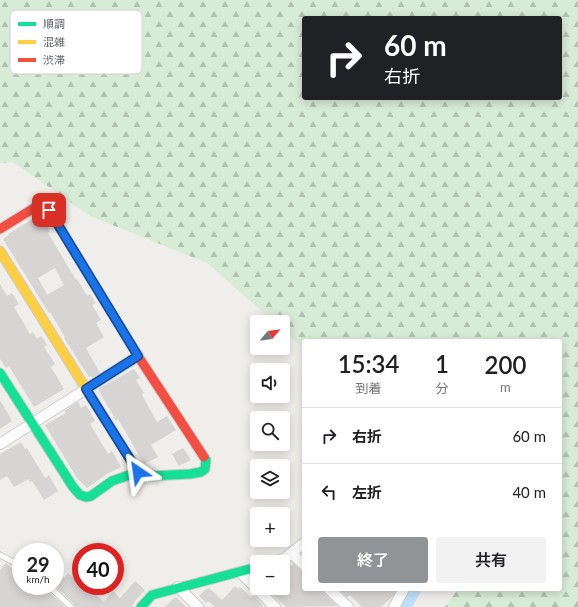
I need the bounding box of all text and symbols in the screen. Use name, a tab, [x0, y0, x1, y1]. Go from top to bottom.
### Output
legend	[10, 10, 142, 74]
text: 順調	[43, 17, 65, 30]
text: 60 m	[384, 28, 447, 62]
icon: right	[318, 32, 370, 84]
text: 混雑	[43, 35, 65, 48]
text: 渋滞	[43, 53, 65, 66]
text: 右折	[384, 65, 420, 87]
pin	[32, 193, 66, 227]
icon: arrive	[38, 199, 60, 221]
north arrow	[250, 315, 290, 355]
map controls	[250, 315, 290, 595]
text: 15:34	[338, 349, 399, 378]
text: 1	[435, 349, 449, 378]
text: 200	[485, 350, 526, 379]
button: sound	[250, 363, 290, 403]
text: m	[500, 379, 511, 395]
text: 到着	[356, 380, 382, 396]
text: 分	[435, 380, 449, 396]
button: search	[250, 411, 290, 451]
icon: right	[318, 425, 340, 447]
text: 右折	[352, 427, 382, 445]
text: 60 m	[512, 427, 546, 445]
position arrow	[117, 451, 159, 493]
button: layers	[250, 459, 290, 499]
icon: left	[318, 481, 340, 503]
text: 左折	[352, 483, 382, 501]
text: 40 m	[512, 483, 546, 501]
button: +	[250, 507, 290, 547]
button: 終了	[318, 537, 428, 583]
button: 共有	[436, 537, 546, 583]
speed limit sign: 40	[72, 543, 124, 595]
text: 29	[26, 552, 50, 576]
button: −	[250, 555, 290, 595]
text: km/h	[26, 573, 50, 585]

